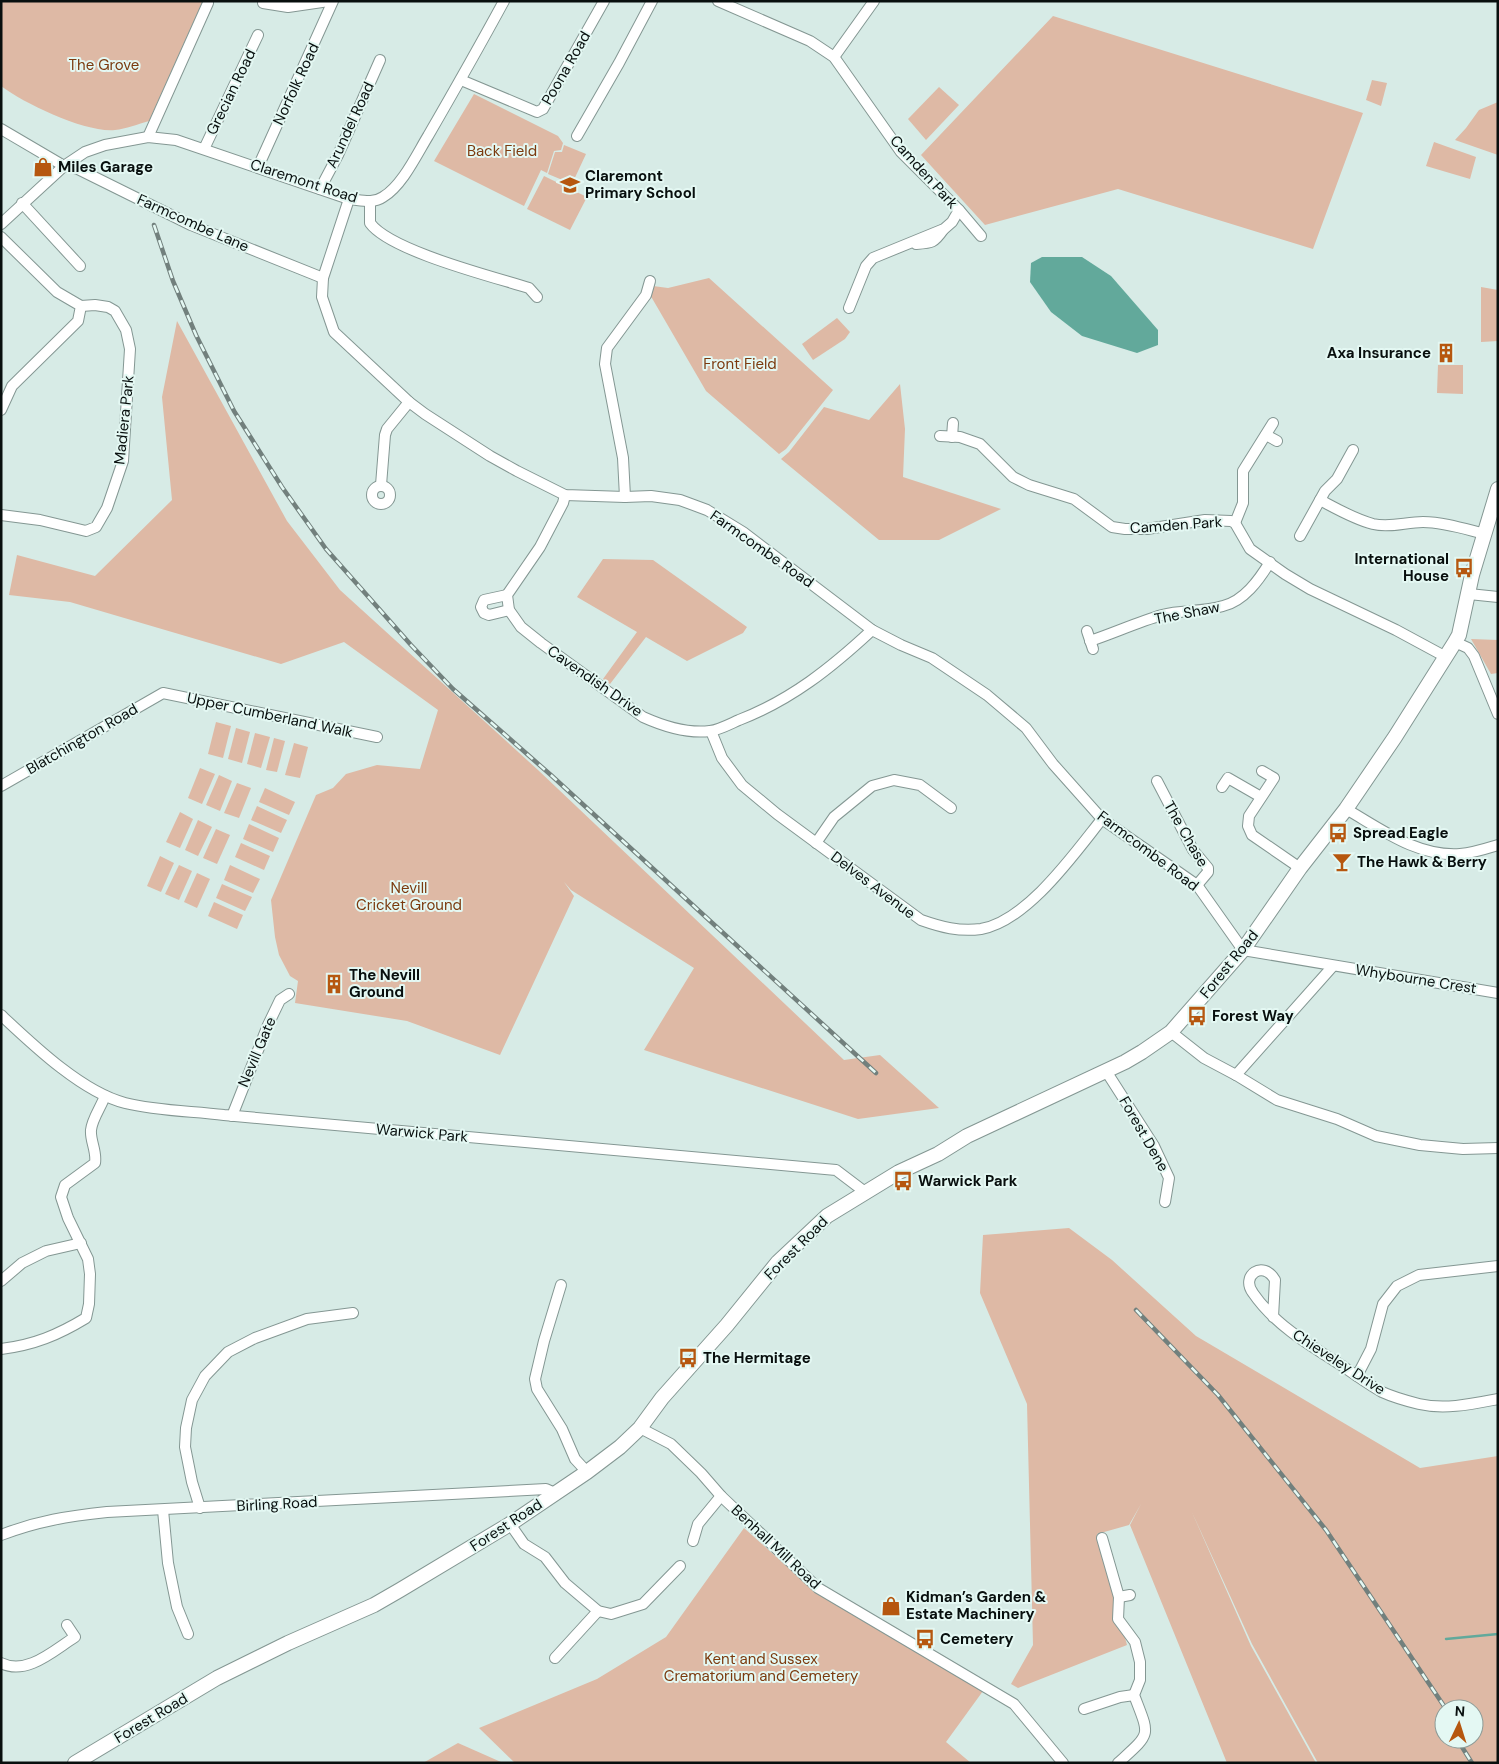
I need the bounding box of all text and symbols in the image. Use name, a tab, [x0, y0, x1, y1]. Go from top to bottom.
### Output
street label: Poona Road	[537, 28, 595, 108]
street label: Norfolk Road	[268, 40, 324, 128]
street label: Grecian Road	[202, 46, 260, 138]
park label: The Grove	[69, 55, 139, 75]
street label: Arundel Road	[321, 79, 379, 171]
street label: Camden Park	[886, 131, 963, 213]
park label: Back Field	[467, 141, 537, 161]
street label: Claremont Road	[248, 154, 360, 208]
shop icon: Miles Garage	[32, 156, 54, 178]
place label: Miles Garage	[58, 157, 153, 177]
place label: Claremont Primary School	[585, 166, 696, 203]
school or university icon: Claremont Primary School	[559, 174, 581, 196]
street label: Farmcombe Lane	[134, 189, 252, 257]
building icon: Axa Insurance	[1435, 342, 1457, 364]
place label: Axa Insurance	[1327, 343, 1431, 363]
park label: Front Field	[703, 354, 777, 374]
street label: Madiera Park	[109, 374, 139, 466]
street label: Farmcombe Road	[706, 506, 818, 592]
street label: Camden Park	[1129, 512, 1223, 538]
place label: International House	[1354, 549, 1449, 586]
bus stop icon: International House	[1453, 557, 1475, 579]
street label: The Shaw	[1153, 597, 1222, 629]
street label: Cavendish Drive	[543, 641, 647, 721]
street label: Upper Cumberland Walk	[185, 688, 355, 742]
street label: Blatchington Road	[22, 699, 142, 779]
street label: The Chase	[1159, 797, 1213, 871]
street label: Farmcombe Road	[1093, 806, 1203, 896]
bus stop icon: Spread Eagle	[1327, 822, 1349, 844]
place label: Spread Eagle	[1353, 823, 1449, 843]
street label: Delves Avenue	[827, 847, 919, 923]
bar icon: The Hawk & Berry	[1331, 851, 1353, 873]
place label: The Hawk & Berry	[1357, 852, 1487, 872]
park label: Nevill Cricket Ground	[356, 878, 462, 915]
street label: Forest Road	[1195, 926, 1263, 1002]
street label: Whybourne Crest	[1354, 960, 1478, 998]
place label: The Nevill Ground	[349, 965, 420, 1002]
building icon: The Nevill Ground	[323, 973, 345, 995]
bus stop icon: Forest Way	[1186, 1005, 1208, 1027]
place label: Forest Way	[1212, 1006, 1294, 1026]
street label: Nevill Gate	[233, 1014, 281, 1090]
street label: Forest Dene	[1114, 1093, 1174, 1175]
street label: Warwick Park	[375, 1119, 469, 1147]
bus stop icon: Warwick Park	[892, 1170, 914, 1192]
place label: Warwick Park	[918, 1171, 1018, 1191]
street label: Forest Road	[760, 1212, 832, 1284]
street label: Chieveley Drive	[1289, 1325, 1389, 1399]
bus stop icon: The Hermitage	[677, 1347, 699, 1369]
place label: The Hermitage	[703, 1348, 811, 1368]
street label: Birling Road	[236, 1492, 318, 1516]
street label: Forest Road	[466, 1494, 546, 1556]
street label: Benhall Mill Road	[727, 1500, 825, 1594]
place label: Kidman’s Garden & Estate Machinery	[906, 1587, 1047, 1624]
shop icon: Kidman’s Garden & Estate Machinery	[880, 1595, 902, 1617]
bus stop icon: Cemetery	[914, 1628, 936, 1650]
place label: Cemetery	[940, 1629, 1014, 1649]
park label: Kent and Sussex Crematorium and Cemetery	[664, 1649, 859, 1686]
street label: Forest Road	[111, 1688, 191, 1748]
north arrow	[1434, 1699, 1484, 1749]
text: N	[1454, 1702, 1466, 1720]

